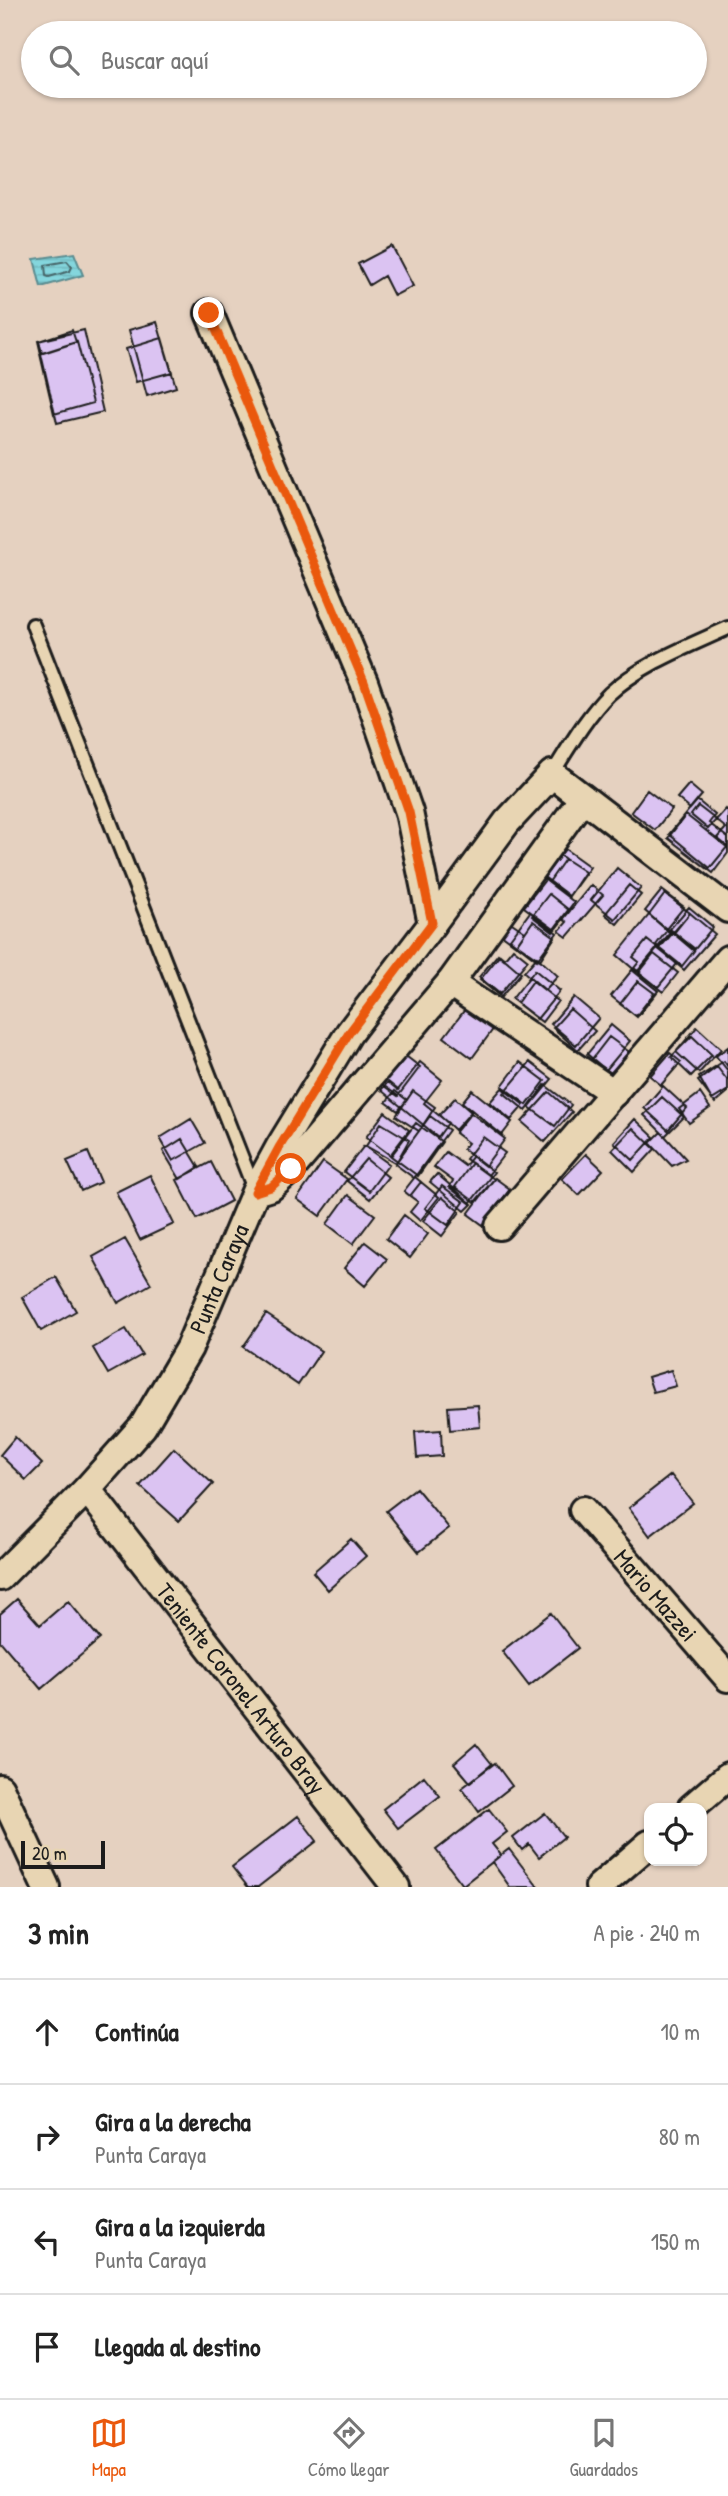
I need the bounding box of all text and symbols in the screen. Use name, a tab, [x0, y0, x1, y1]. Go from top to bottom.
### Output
search box	[21, 21, 707, 98]
icon: search	[45, 41, 83, 79]
text: Buscar aquí	[101, 42, 209, 77]
route end	[193, 297, 224, 328]
route start	[275, 1153, 306, 1184]
street label: Punta Caraya	[181, 1219, 256, 1338]
street label: Mario Mazzei	[607, 1542, 705, 1648]
street label: Teniente Coronel Arturo Bray	[149, 1576, 334, 1800]
map controls	[644, 1803, 707, 1866]
button: locate	[644, 1803, 707, 1866]
scale bar	[21, 1838, 105, 1870]
text: 20 m	[32, 1840, 67, 1866]
text: 3 min	[28, 1913, 89, 1953]
text: A pie · 240 m	[594, 1917, 700, 1948]
icon: ahead	[28, 2013, 66, 2051]
text: Continúa	[95, 2014, 179, 2049]
text: 10 m	[660, 2016, 700, 2047]
text: Gira a la derecha	[95, 2104, 251, 2139]
icon: right	[28, 2118, 66, 2156]
text: 80 m	[659, 2121, 700, 2152]
text: Punta Caraya	[95, 2139, 206, 2170]
text: Gira a la izquierda	[95, 2209, 265, 2244]
icon: left	[28, 2223, 66, 2261]
text: 150 m	[651, 2226, 700, 2257]
text: Punta Caraya	[95, 2244, 206, 2275]
icon: arrive	[28, 2328, 66, 2366]
text: Llegada al destino	[95, 2329, 261, 2364]
tab: Mapa	[90, 2414, 128, 2482]
tab: Cómo llegar	[308, 2414, 390, 2482]
tab: Guardados	[569, 2414, 638, 2482]

